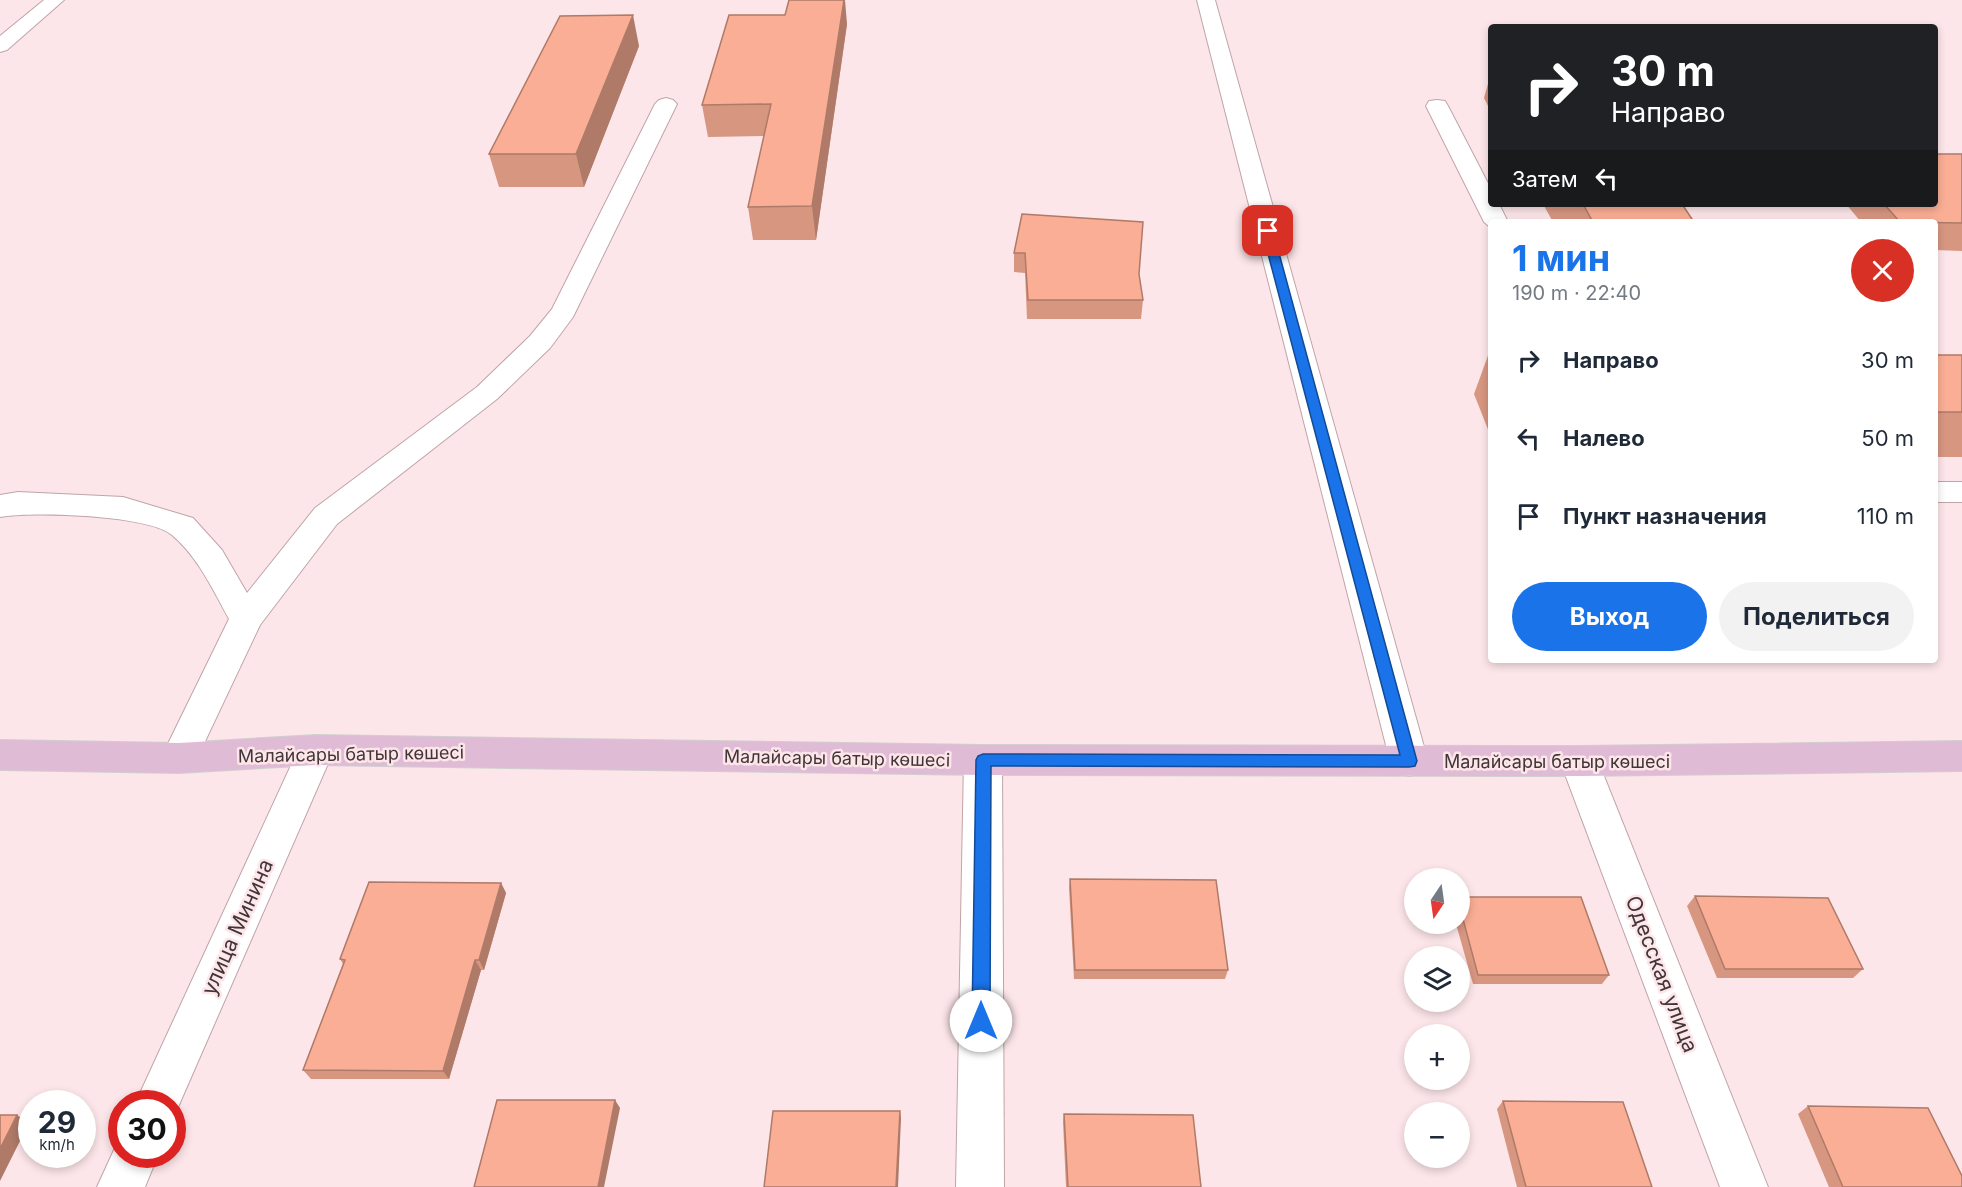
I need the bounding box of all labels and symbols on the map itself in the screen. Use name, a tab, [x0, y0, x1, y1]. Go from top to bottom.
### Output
pin	[1242, 205, 1293, 256]
street label: Малайсары батыр көшесі	[238, 742, 464, 766]
street label: Малайсары батыр көшесі	[724, 746, 950, 770]
street label: Малайсары батыр көшесі	[1444, 751, 1670, 772]
street label: улица Минина	[196, 855, 278, 999]
north arrow	[1404, 868, 1470, 934]
street label: Одесская улица	[1621, 892, 1703, 1056]
position arrow	[949, 989, 1013, 1053]
speed limit sign: 30	[108, 1090, 186, 1168]

